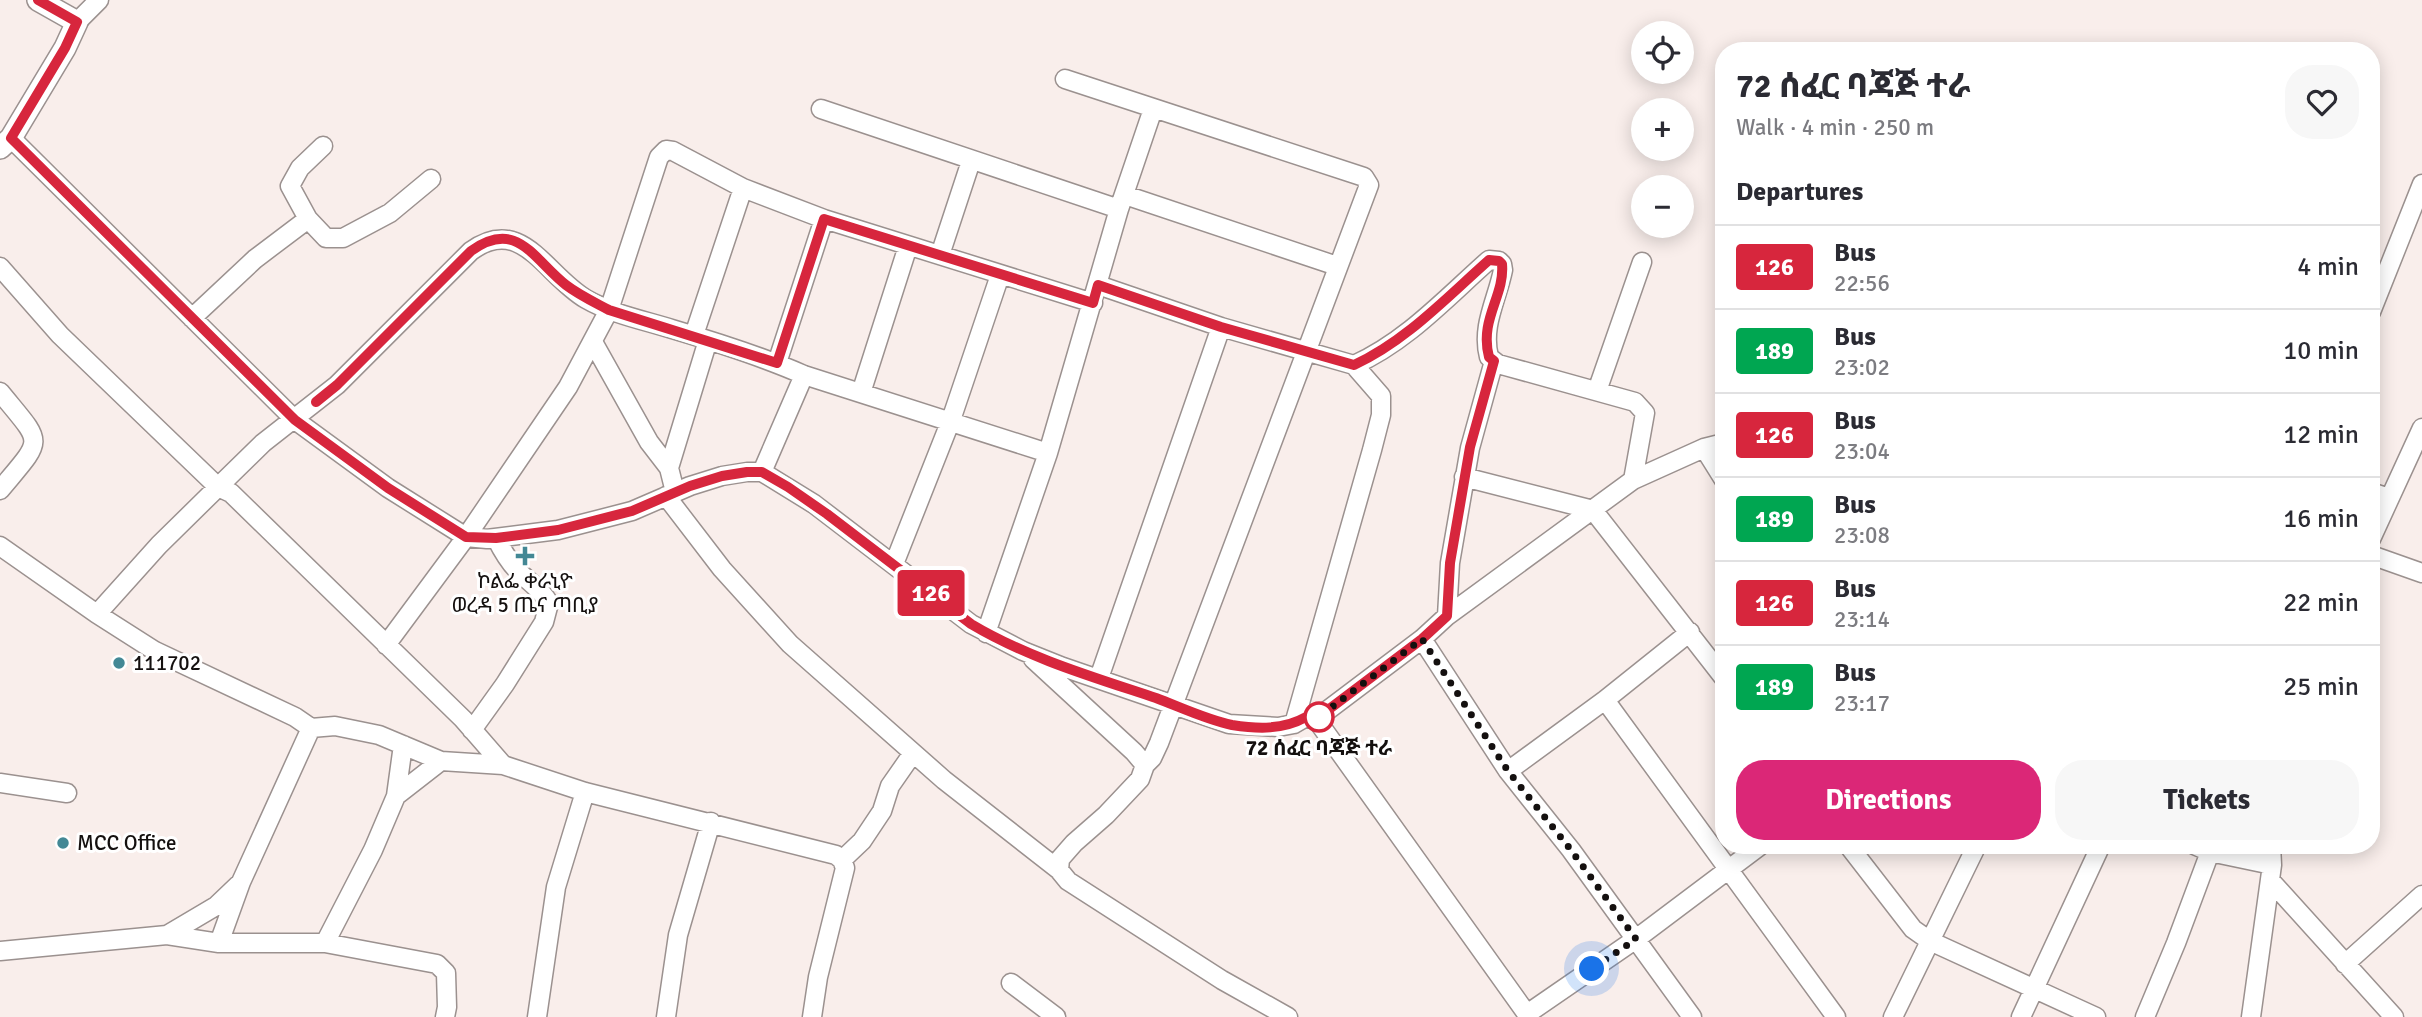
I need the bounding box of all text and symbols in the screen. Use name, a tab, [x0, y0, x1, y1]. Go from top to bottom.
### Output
map controls	[1631, 21, 1694, 238]
button: locate	[1631, 21, 1694, 84]
button: heart	[2285, 65, 2359, 139]
text: 72 ሰፈር ባጃጅ ተራ	[1736, 66, 1970, 107]
button: +	[1631, 98, 1694, 161]
text: Walk · 4 min · 250 m	[1736, 113, 1934, 142]
button: −	[1631, 175, 1694, 238]
text: Departures	[1736, 176, 1863, 208]
text: Bus	[1834, 237, 1876, 269]
text: 4 min	[2297, 251, 2359, 283]
text: 126	[1755, 252, 1794, 282]
text: 22:56	[1834, 269, 1890, 298]
text: Bus	[1834, 321, 1876, 353]
text: 10 min	[2283, 335, 2359, 367]
text: 189	[1755, 336, 1794, 366]
text: 23:02	[1834, 353, 1890, 382]
text: Bus	[1834, 405, 1876, 437]
text: 12 min	[2283, 419, 2359, 451]
text: 126	[1755, 420, 1794, 450]
text: 23:04	[1834, 437, 1890, 466]
text: Bus	[1834, 489, 1876, 521]
text: 16 min	[2283, 503, 2359, 535]
text: 189	[1755, 504, 1794, 534]
text: 23:08	[1834, 521, 1890, 550]
marker: ኮልፌ ቀራኒዮ ወረዳ 5 ጤና ጣቢያ	[515, 546, 535, 566]
place label: ኮልፌ ቀራኒዮ ወረዳ 5 ጤና ጣቢያ	[452, 568, 598, 618]
line badge: 126	[891, 570, 971, 616]
text: Bus	[1834, 573, 1876, 605]
text: 126	[912, 578, 950, 608]
text: 22 min	[2283, 587, 2359, 619]
text: 126	[1755, 588, 1794, 618]
text: 23:14	[1834, 605, 1890, 634]
place label: 111702	[133, 650, 201, 676]
marker: 111702	[111, 655, 127, 671]
text: Bus	[1834, 657, 1876, 689]
text: 25 min	[2283, 671, 2359, 703]
text: 189	[1755, 672, 1794, 702]
text: 23:17	[1834, 689, 1890, 718]
marker: 72 ሰፈር ባጃጅ ተራ	[1304, 702, 1334, 732]
place label: 72 ሰፈር ባጃጅ ተራ	[1246, 735, 1392, 761]
button: Directions	[1736, 760, 2041, 840]
button: Tickets	[2055, 760, 2359, 840]
place label: MCC Office	[77, 830, 177, 856]
marker: MCC Office	[55, 835, 71, 851]
your location	[1574, 951, 1609, 986]

